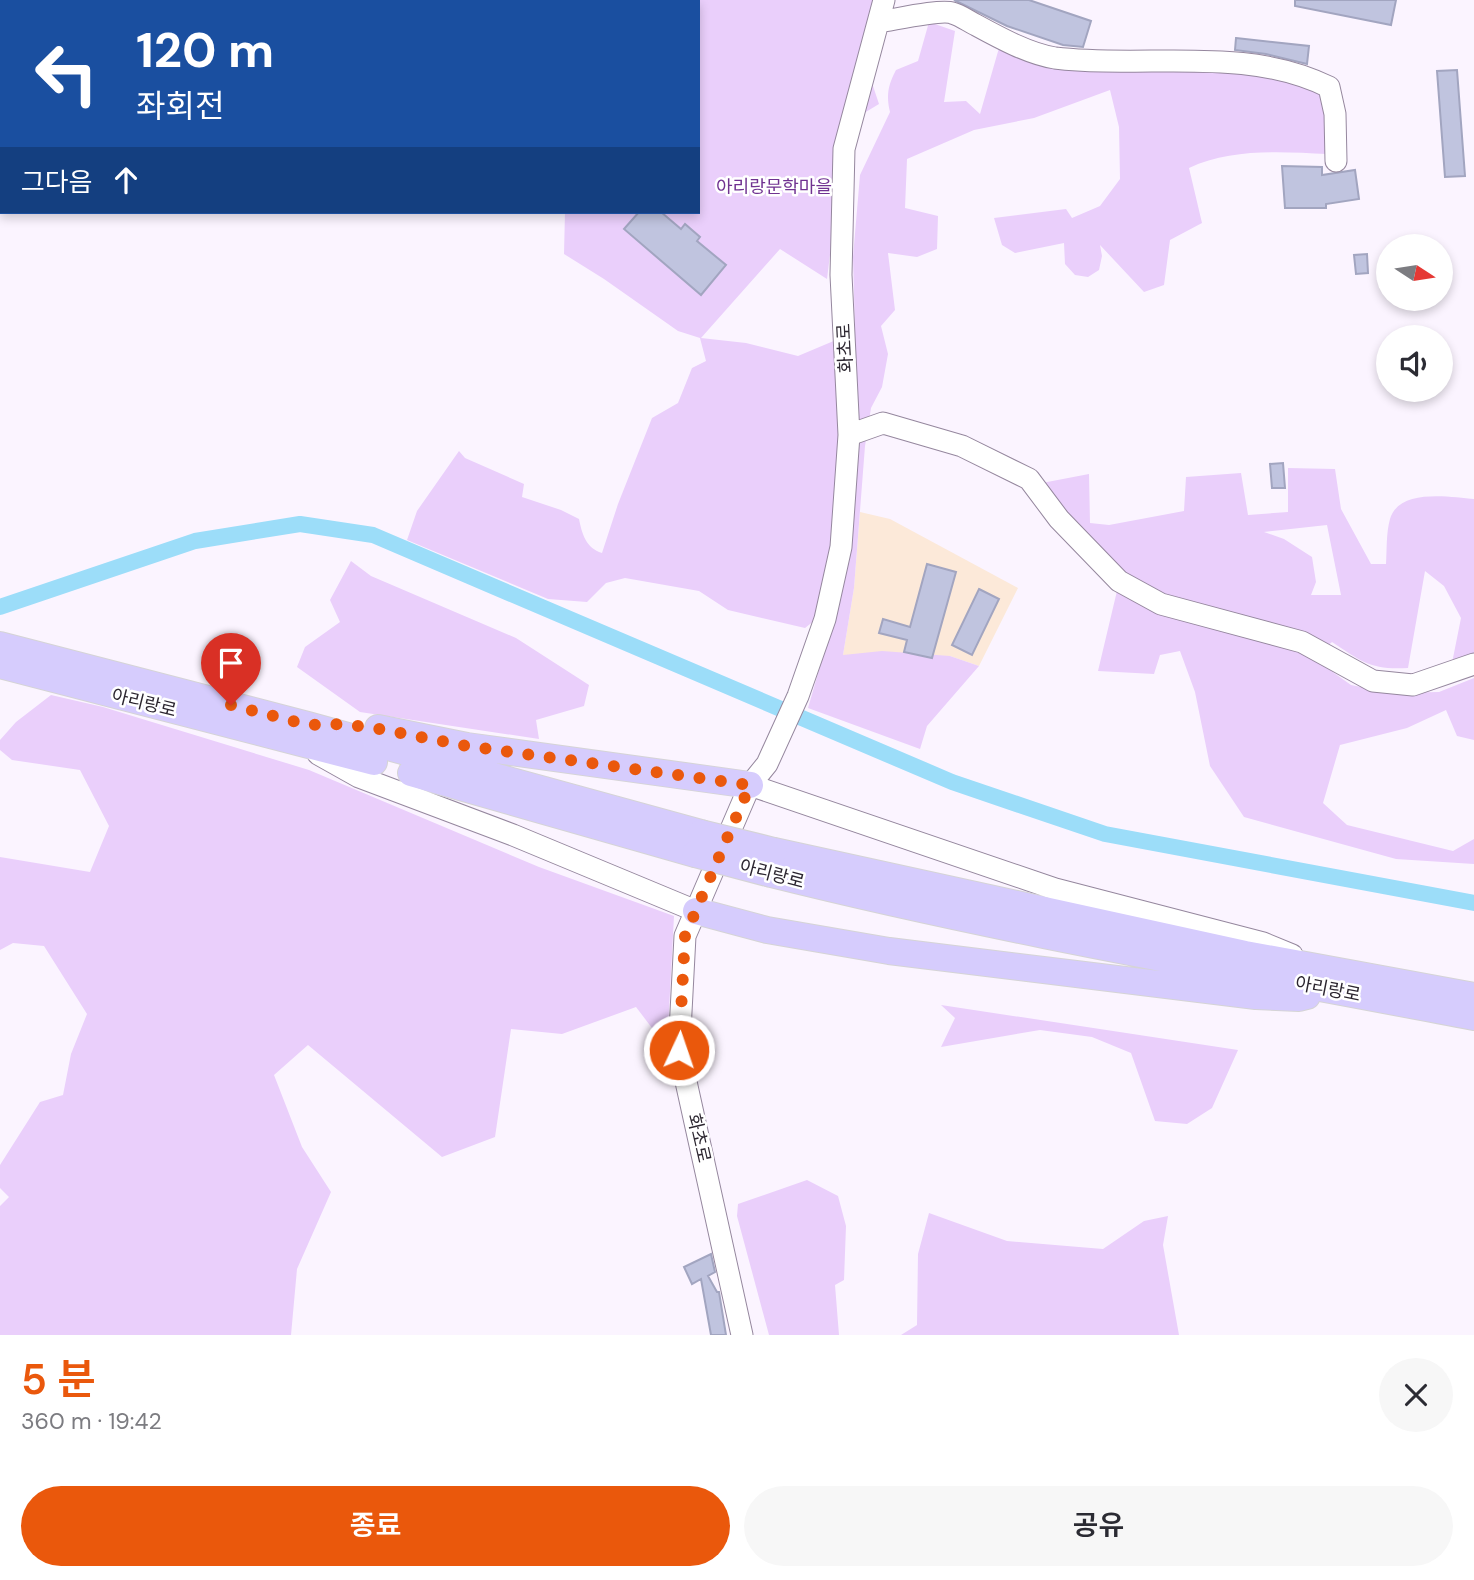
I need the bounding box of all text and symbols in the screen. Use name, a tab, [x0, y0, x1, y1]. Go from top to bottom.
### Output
text: 120 m	[136, 18, 274, 82]
icon: left	[21, 28, 112, 119]
text: 좌회전	[136, 85, 224, 127]
icon: ahead	[107, 161, 145, 199]
text: 그다음	[21, 165, 93, 199]
park label: 아리랑문학마을	[716, 175, 832, 199]
north arrow	[1376, 234, 1452, 312]
map controls	[1376, 234, 1453, 402]
street label: 화초로	[832, 323, 858, 373]
button: sound	[1376, 325, 1453, 402]
pin	[201, 633, 261, 705]
icon: arrive	[212, 644, 250, 682]
street label: 아리랑로	[109, 683, 179, 723]
street label: 아리랑로	[737, 854, 807, 894]
street label: 아리랑로	[1293, 971, 1363, 1007]
position arrow	[642, 1013, 716, 1087]
street label: 화초로	[682, 1111, 716, 1165]
text: 5 분	[21, 1352, 96, 1407]
button: close	[1379, 1358, 1453, 1432]
text: 360 m · 19:42	[21, 1406, 162, 1436]
button: 종료	[21, 1486, 730, 1566]
button: 공유	[744, 1486, 1453, 1566]

